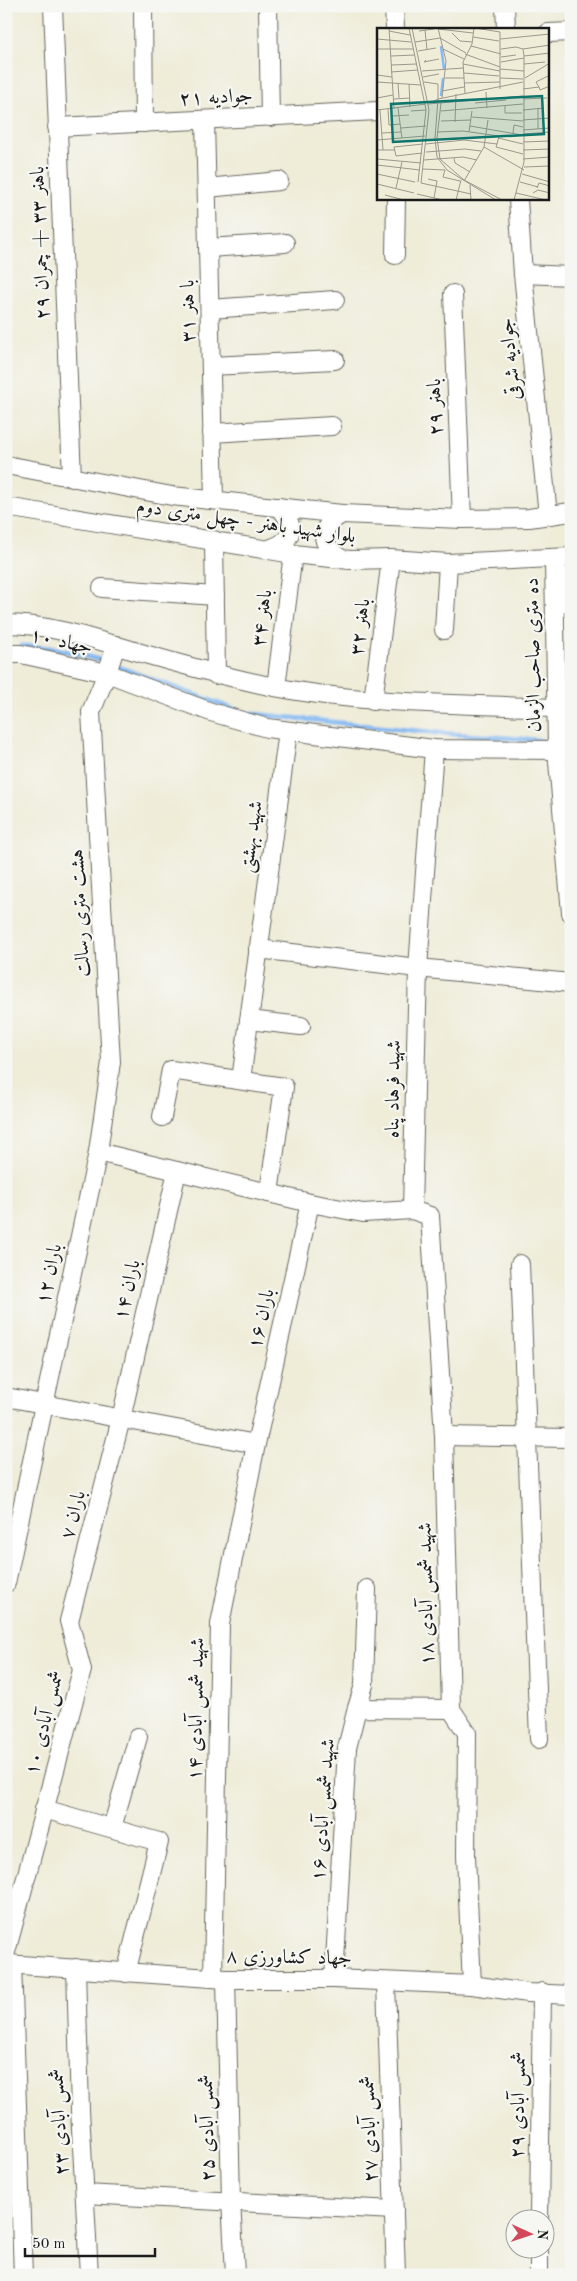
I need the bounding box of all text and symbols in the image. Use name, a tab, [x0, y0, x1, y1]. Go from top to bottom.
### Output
inset map	[377, 28, 550, 200]
street label: جوادیه ۲۱	[179, 86, 253, 111]
street label: باهنر ۳۳ + چمران ۲۹	[28, 166, 55, 320]
street label: با هنر ۳۱	[178, 279, 200, 343]
street label: جوادیه شرقی	[496, 317, 527, 401]
street label: باهنر ۲۹	[425, 378, 447, 436]
street label: بلوار شهید باهنر - چهل متری دوم	[134, 497, 357, 553]
street label: ده متری صاحب الزمان	[522, 577, 547, 733]
street label: باهنر ۳۴	[250, 588, 276, 648]
street label: باهنر ۳۲	[348, 597, 374, 657]
street label: جهاد ۱۰	[28, 626, 94, 658]
street label: شهید بهشتی	[237, 800, 270, 875]
street label: هشت متری رسالت	[68, 848, 94, 978]
street label: شهید فرهاد پناه	[383, 1040, 407, 1138]
street label: باران ۱۲	[34, 1242, 66, 1306]
street label: باران ۱۴	[111, 1258, 145, 1322]
street label: باران ۱۶	[245, 1287, 279, 1351]
street label: باران ۷	[58, 1489, 90, 1541]
street label: شهید شمس آبادی ۱۸	[412, 1522, 440, 1666]
street label: شهید شمس آبادی ۱۴	[182, 1637, 210, 1781]
street label: شمس آبادی ۱۰	[18, 1668, 70, 1778]
street label: شهید شمس آبادی ۱۶	[305, 1738, 341, 1882]
street label: جهاد کشاورزی ۸	[226, 1946, 352, 1969]
street label: شمس آبادی ۲۹	[504, 2051, 532, 2159]
street label: شمس آبادی ۲۳	[43, 2068, 75, 2176]
street label: شمس آبادی ۲۵	[193, 2074, 221, 2182]
street label: شمس آبادی ۲۷	[354, 2075, 384, 2183]
north arrow	[504, 2208, 554, 2258]
scale bar	[25, 2226, 155, 2258]
text: N	[535, 2229, 549, 2241]
text: 50 m	[32, 2237, 66, 2252]

